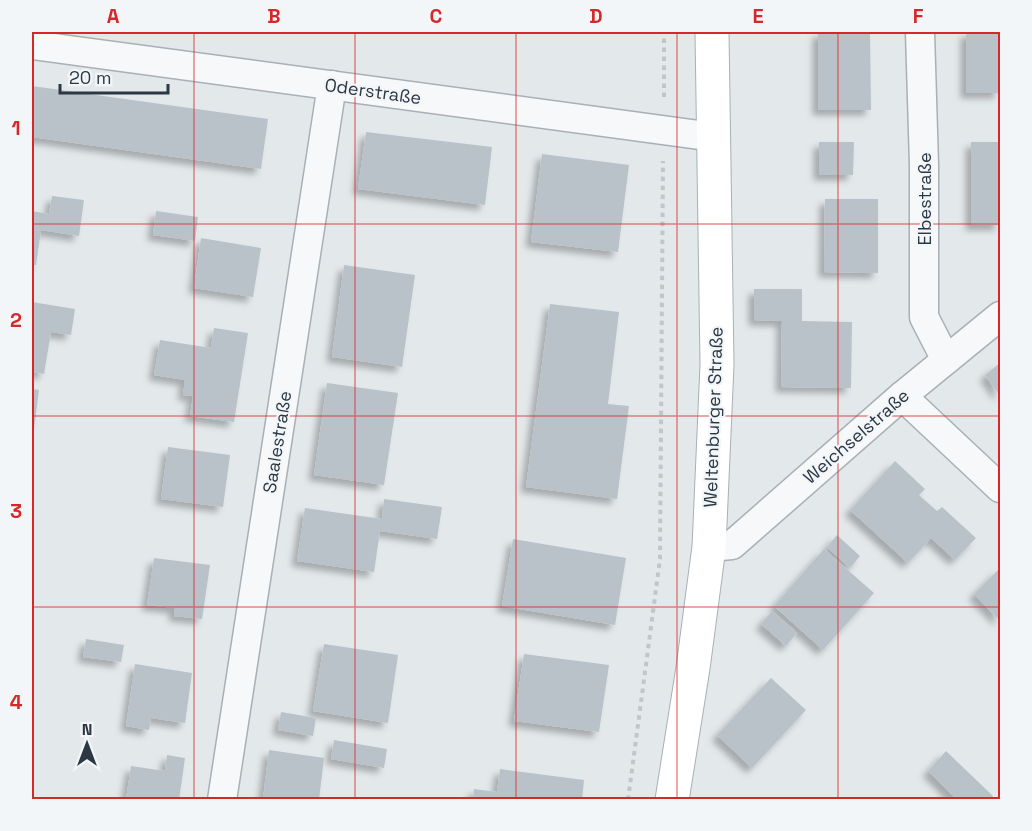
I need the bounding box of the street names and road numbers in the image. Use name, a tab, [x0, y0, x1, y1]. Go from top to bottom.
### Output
street label: Oderstraße	[323, 73, 423, 109]
street label: Elbestraße	[913, 152, 936, 246]
street label: Weltenburger Straße	[698, 326, 728, 508]
street label: Weichselstraße	[798, 384, 914, 488]
street label: Saalestraße	[258, 389, 296, 495]

